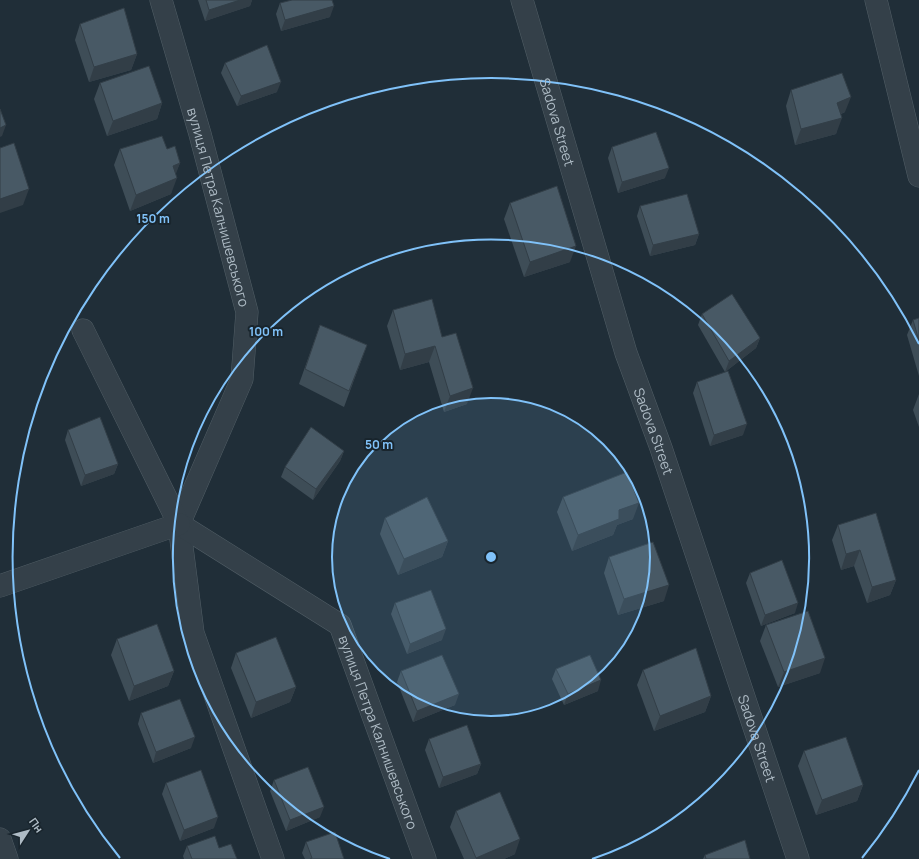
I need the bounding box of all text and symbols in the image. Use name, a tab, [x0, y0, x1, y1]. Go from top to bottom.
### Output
street label: Sadova Street	[536, 75, 580, 169]
street label: вулиця Петра Калнишевського	[183, 105, 255, 309]
text: 150 m	[136, 210, 170, 227]
text: 100 m	[249, 323, 283, 340]
street label: Sadova Street	[630, 385, 679, 477]
text: 50 m	[365, 436, 393, 453]
centre of rings	[484, 550, 498, 564]
street label: вулиця Петра Калнишевського	[335, 632, 423, 832]
street label: Sadova Street	[734, 692, 781, 785]
north arrow	[8, 811, 48, 851]
text: Пн	[26, 814, 47, 835]

